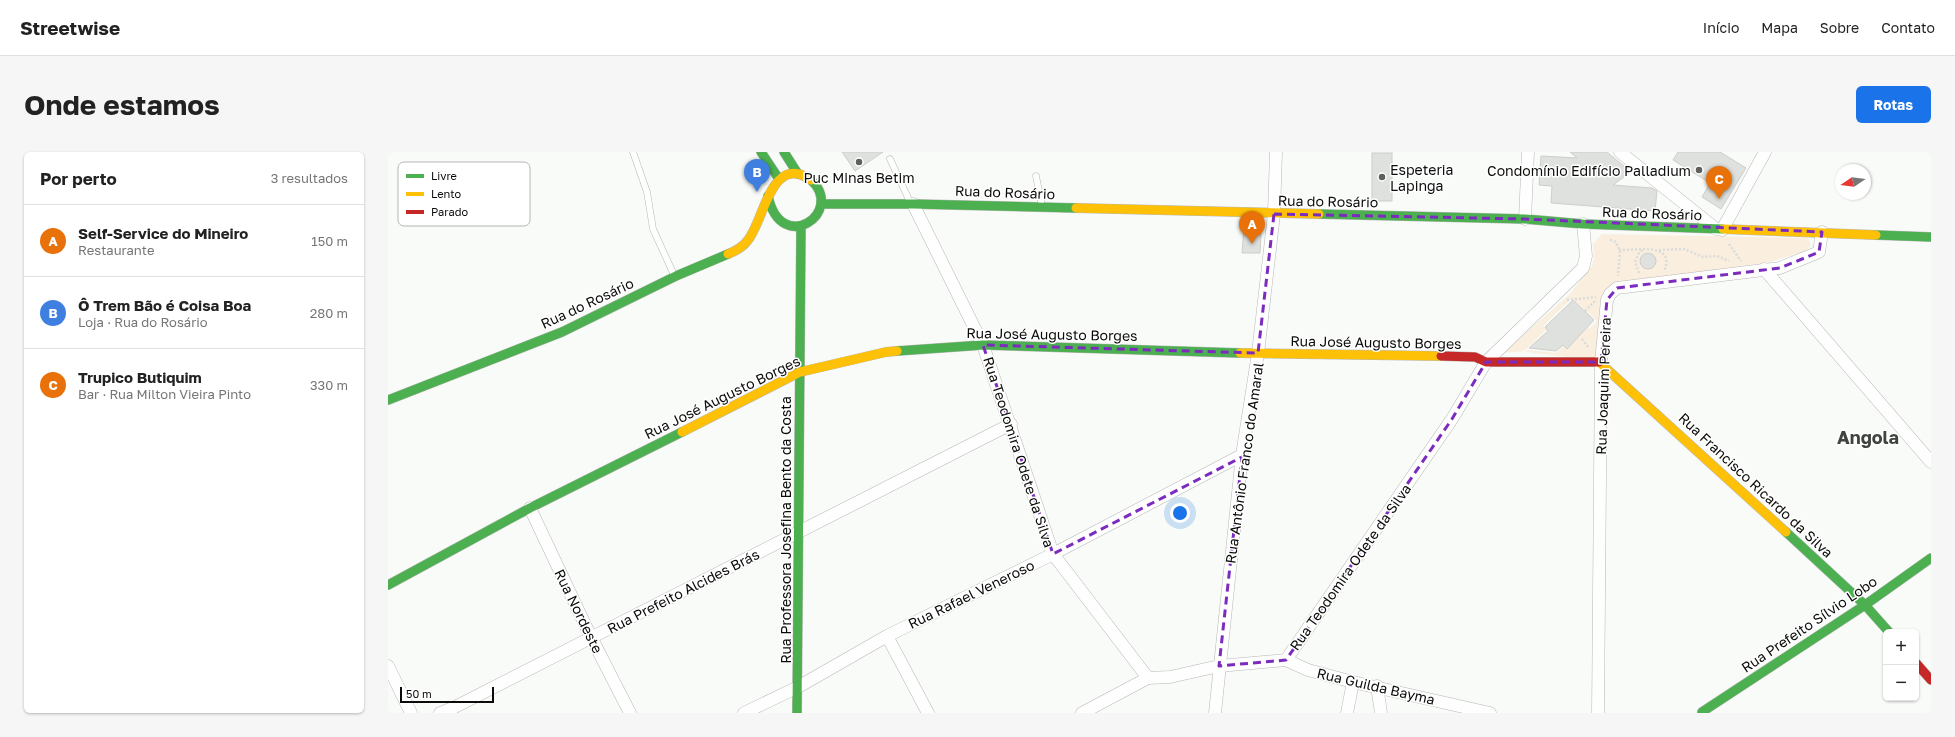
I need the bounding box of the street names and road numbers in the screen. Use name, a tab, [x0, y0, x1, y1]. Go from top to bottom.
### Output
street label: Rua do Rosário	[955, 182, 1055, 202]
street label: Rua do Rosário	[1278, 192, 1378, 210]
street label: Rua do Rosário	[1602, 203, 1702, 223]
street label: Rua do Rosário	[538, 274, 636, 332]
street label: Rua Joaquim Pereira	[1592, 317, 1614, 455]
street label: Rua José Augusto Borges	[966, 324, 1138, 344]
street label: Rua José Augusto Borges	[1290, 332, 1462, 352]
street label: Rua José Augusto Borges	[641, 352, 803, 442]
street label: Rua Teodomira Odete da Silva	[980, 354, 1058, 550]
street label: Rua Antônio Franco do Amaral	[1221, 361, 1267, 565]
street label: Rua Professora Josefina Bento da Costa	[777, 396, 794, 664]
street label: Rua Francisco Ricardo da Silva	[1675, 409, 1837, 561]
street label: Rua Teodomira Odete da Silva	[1286, 480, 1414, 654]
street label: Rua Prefeito Alcides Brás	[604, 545, 762, 637]
street label: Rua Rafael Veneroso	[905, 556, 1037, 632]
street label: Rua Nordeste	[551, 566, 607, 656]
street label: Rua Prefeito Sílvio Lobo	[1738, 572, 1880, 676]
street label: Rua Guilda Bayma	[1315, 664, 1437, 708]

